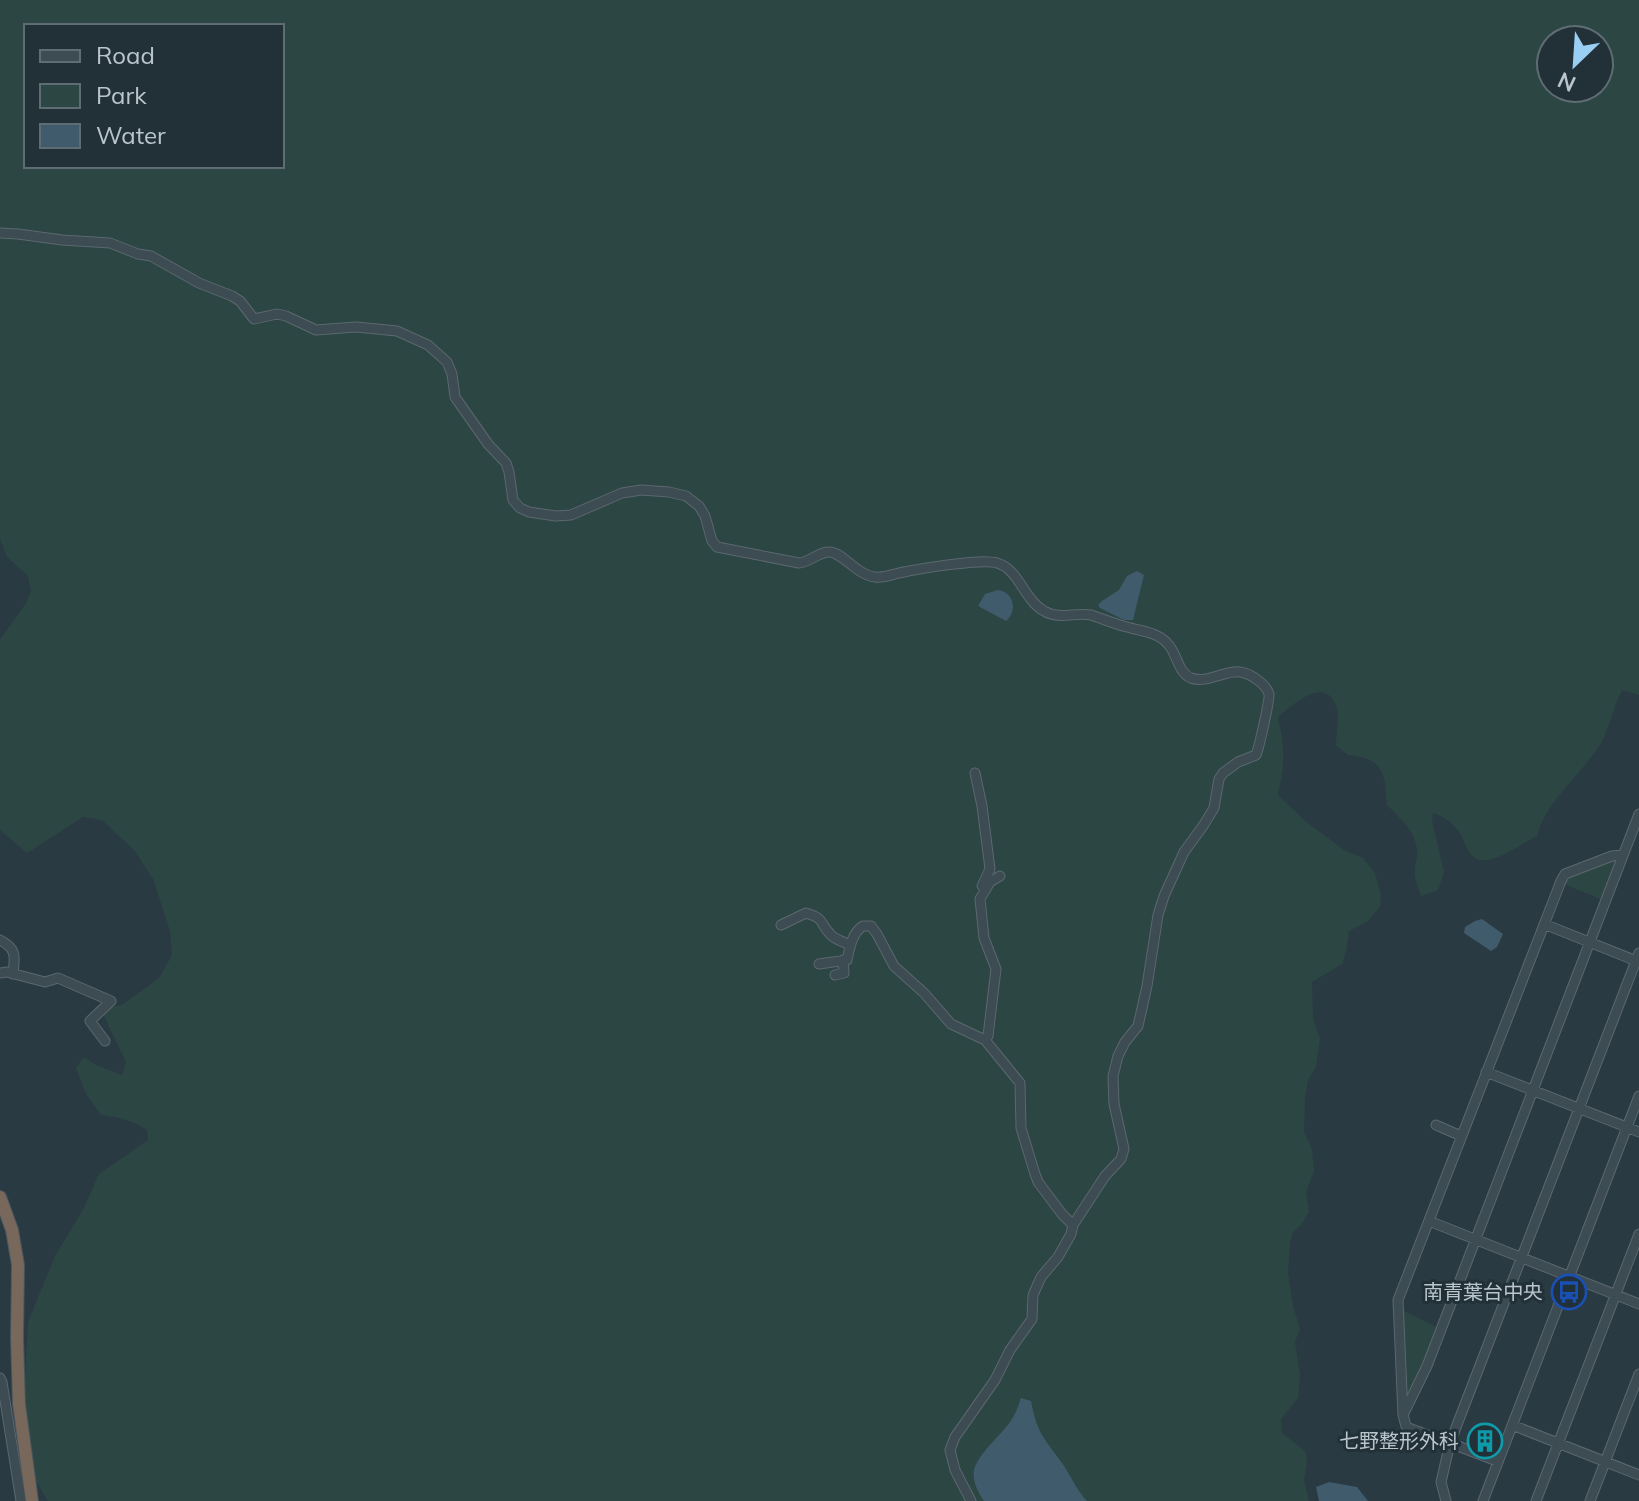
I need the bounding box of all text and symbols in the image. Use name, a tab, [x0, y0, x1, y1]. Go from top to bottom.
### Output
legend	[24, 24, 284, 168]
north arrow	[1535, 24, 1615, 104]
text: Road	[96, 40, 155, 70]
text: N	[1553, 66, 1580, 98]
text: Park	[96, 80, 147, 110]
text: Water	[96, 120, 166, 150]
bus stop icon: 南青葉台中央	[1550, 1273, 1588, 1311]
place label: 南青葉台中央	[1423, 1279, 1543, 1304]
building icon: 七野整形外科	[1466, 1422, 1504, 1460]
place label: 七野整形外科	[1339, 1428, 1459, 1453]

